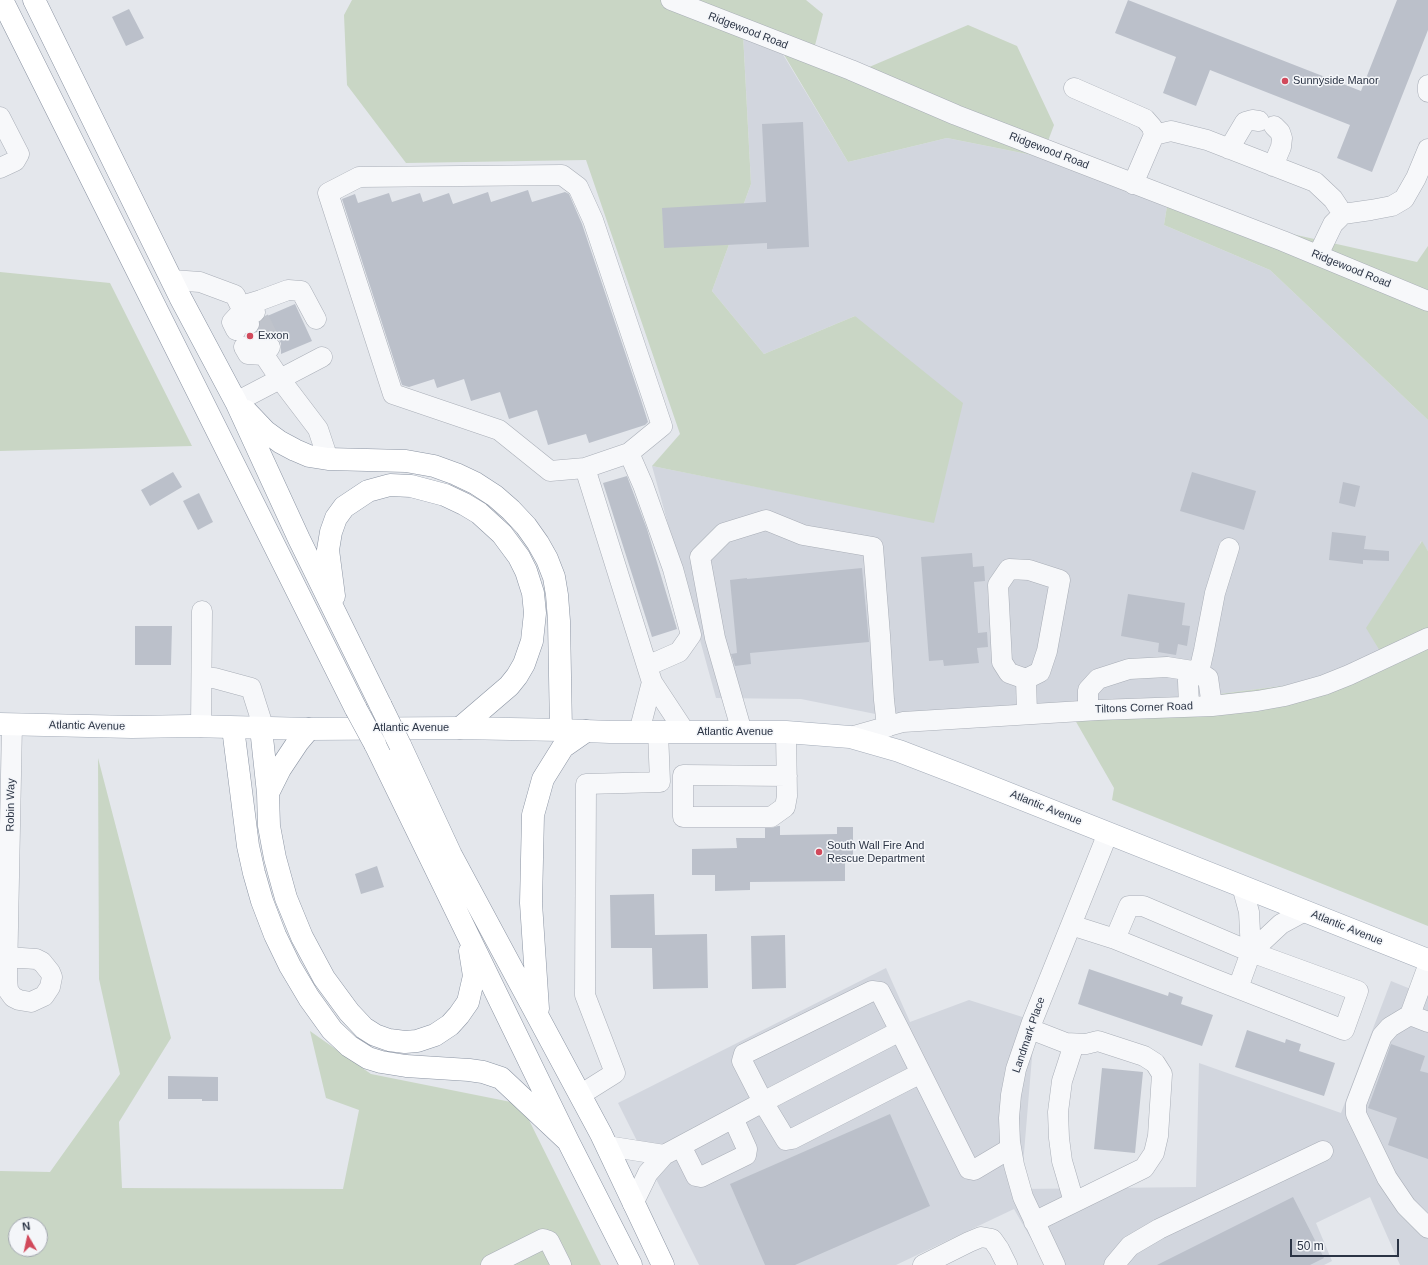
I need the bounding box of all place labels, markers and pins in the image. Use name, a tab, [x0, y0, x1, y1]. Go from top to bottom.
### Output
place label: Sunnyside Manor	[1293, 74, 1379, 88]
marker: Sunnyside Manor	[1280, 76, 1290, 86]
place label: Exxon	[258, 329, 289, 343]
marker: Exxon	[245, 331, 255, 341]
place label: South Wall Fire And Rescue Department	[827, 839, 925, 865]
marker: South Wall Fire And Rescue Department	[814, 847, 824, 857]

